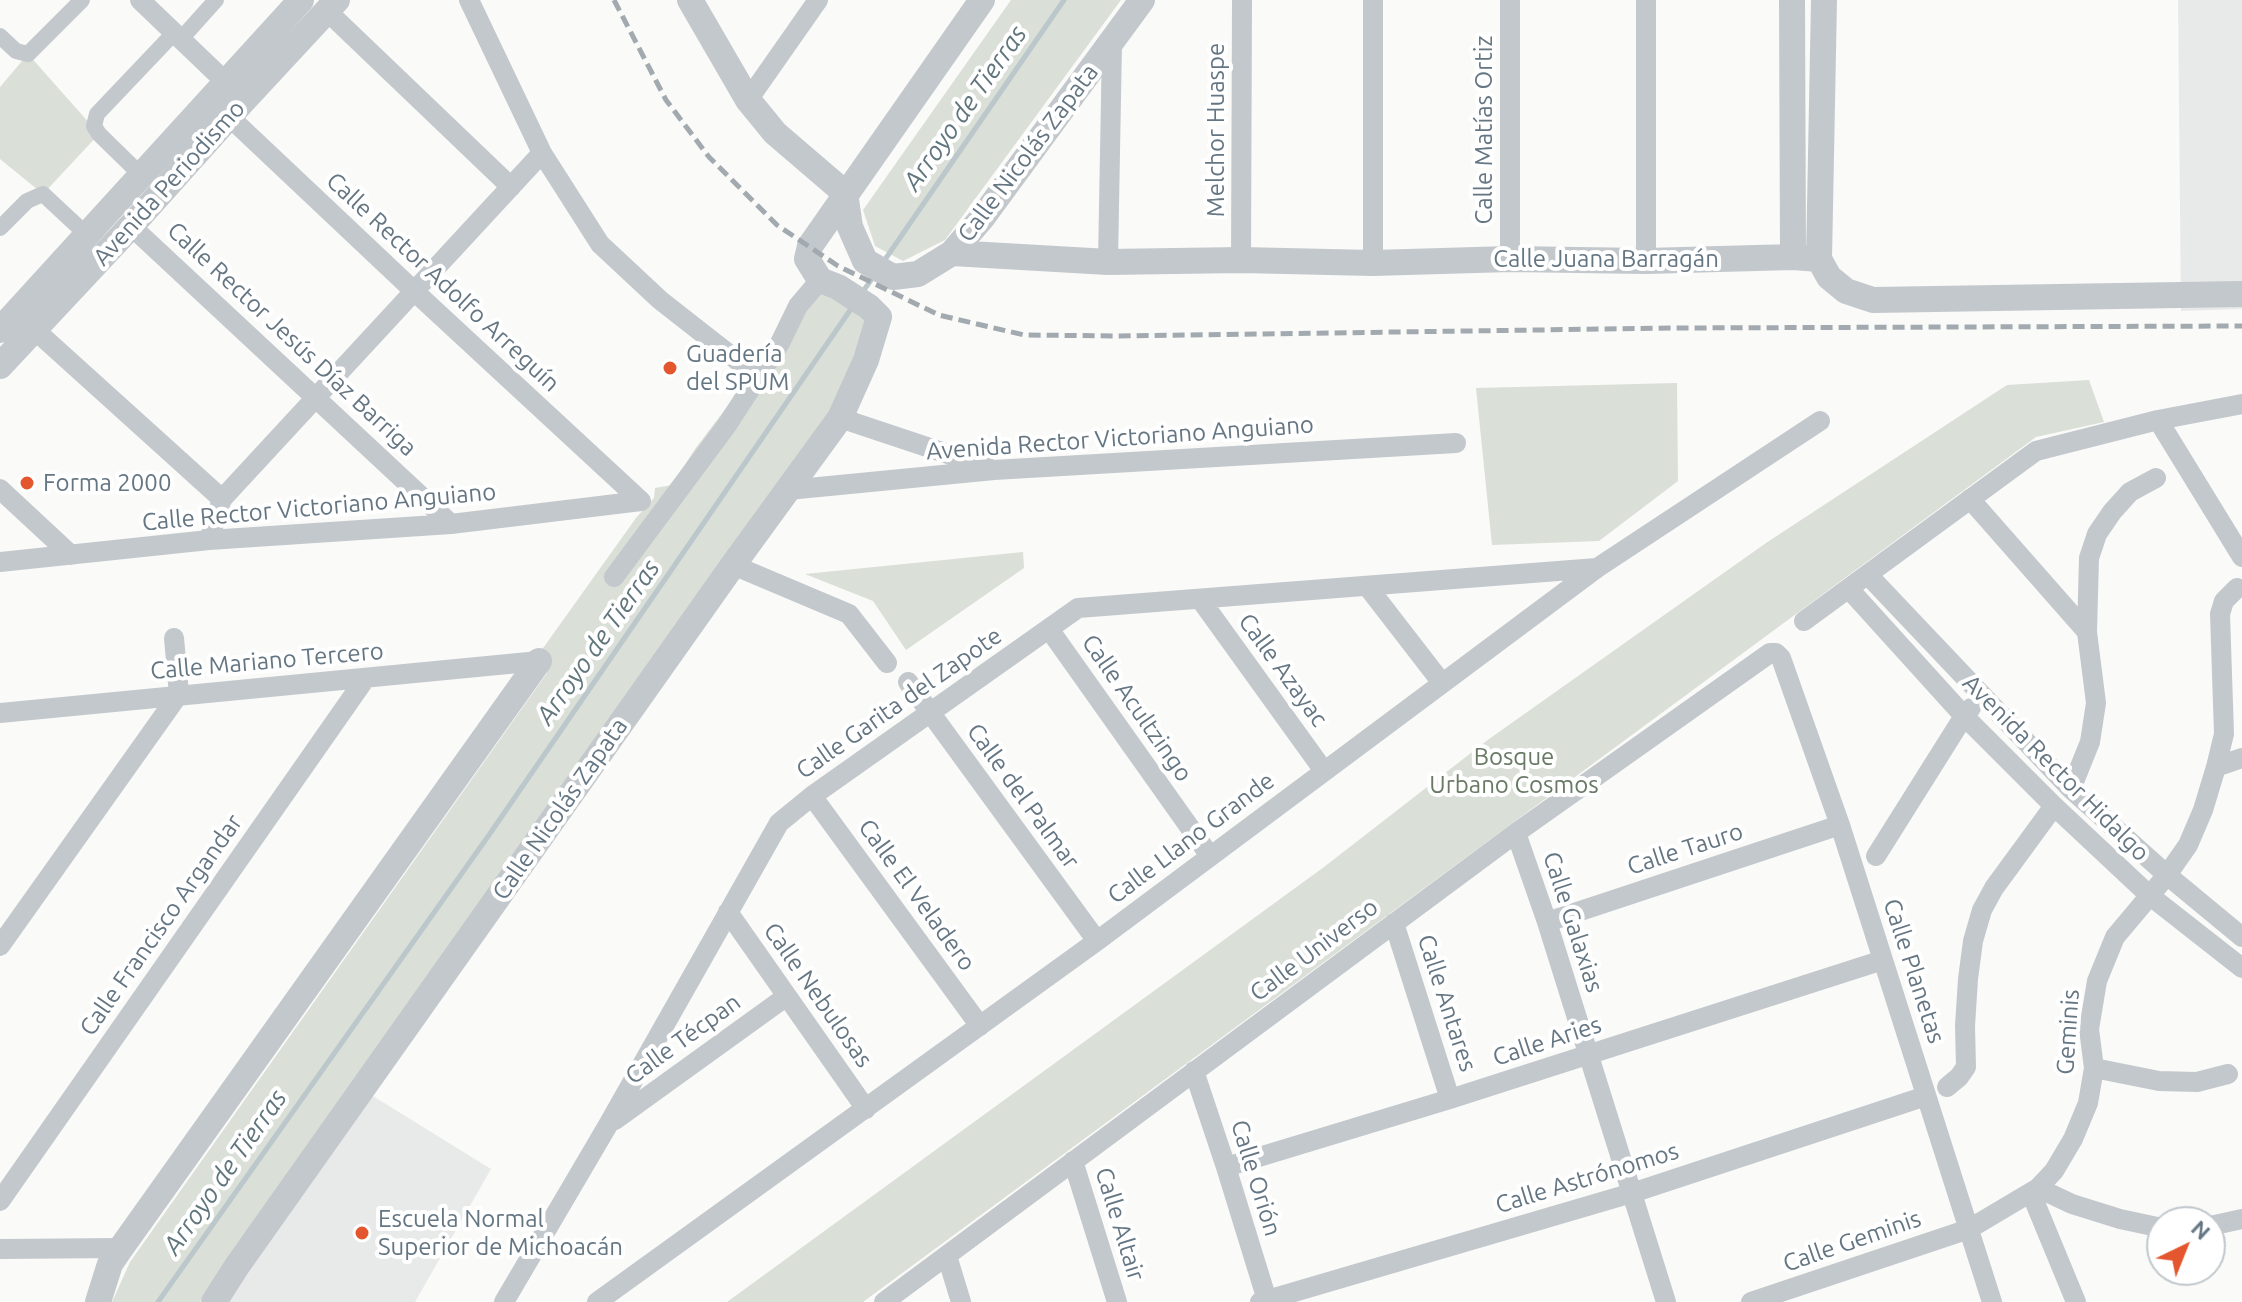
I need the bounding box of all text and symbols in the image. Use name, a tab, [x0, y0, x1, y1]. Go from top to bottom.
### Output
water label: Arroyo de Tierras	[896, 19, 1034, 197]
street label: Calle Matías Ortiz	[1470, 35, 1498, 225]
street label: Melchor Huaspe	[1202, 43, 1230, 217]
street label: Calle Nicolás Zapata	[952, 58, 1104, 248]
street label: Avenida Periodismo	[87, 94, 251, 272]
street label: Calle Rector Adolfo Arreguín	[320, 166, 566, 398]
street label: Calle Rector Jesús Díaz Barriga	[161, 216, 423, 462]
street label: Calle Juana Barragán	[1493, 245, 1719, 273]
place label: Guadería del SPUM	[686, 340, 789, 396]
marker: Guadería del SPUM	[661, 359, 679, 377]
street label: Avenida Rector Victoriano Anguiano	[925, 410, 1315, 466]
place label: Forma 2000	[43, 469, 171, 497]
marker: Forma 2000	[18, 474, 36, 492]
street label: Calle Rector Victoriano Anguiano	[141, 477, 497, 537]
water label: Arroyo de Tierras	[529, 553, 667, 731]
street label: Calle Azayac	[1232, 608, 1334, 732]
street label: Calle Garita del Zapote	[791, 621, 1007, 785]
street label: Calle Acultzingo	[1076, 629, 1198, 787]
street label: Calle Mariano Tercero	[149, 636, 385, 686]
street label: Avenida Rector Hidalgo	[1957, 669, 2155, 867]
street label: Calle Nicolás Zapata	[487, 713, 633, 905]
street label: Calle del Palmar	[961, 718, 1085, 874]
park label: Bosque Urbano Cosmos	[1429, 743, 1599, 799]
street label: Calle Llano Grande	[1102, 766, 1280, 910]
street label: Calle Francisco Argandar	[74, 809, 248, 1041]
street label: Calle El Veladero	[852, 814, 982, 976]
street label: Calle Tauro	[1624, 817, 1746, 881]
street label: Calle Galaxias	[1537, 848, 1609, 996]
street label: Calle Universo	[1244, 893, 1384, 1007]
street label: Calle Planetas	[1877, 895, 1951, 1047]
street label: Calle Nebulosas	[757, 917, 879, 1073]
street label: Calle Antares	[1411, 931, 1483, 1075]
street label: Calle Técpan	[620, 988, 746, 1090]
street label: Geminis	[2051, 988, 2085, 1076]
street label: Calle Aries	[1489, 1010, 1605, 1072]
water label: Arroyo de Tierras	[156, 1083, 294, 1261]
street label: Calle Orión	[1225, 1117, 1287, 1239]
street label: Calle Astrónomos	[1492, 1136, 1682, 1220]
street label: Calle Altair	[1089, 1164, 1151, 1284]
street label: Calle Geminis	[1779, 1204, 1925, 1278]
place label: Escuela Normal Superior de Michoacán	[378, 1205, 623, 1261]
north arrow	[2146, 1206, 2226, 1286]
text: N	[2187, 1215, 2216, 1244]
marker: Escuela Normal Superior de Michoacán	[353, 1224, 371, 1242]

